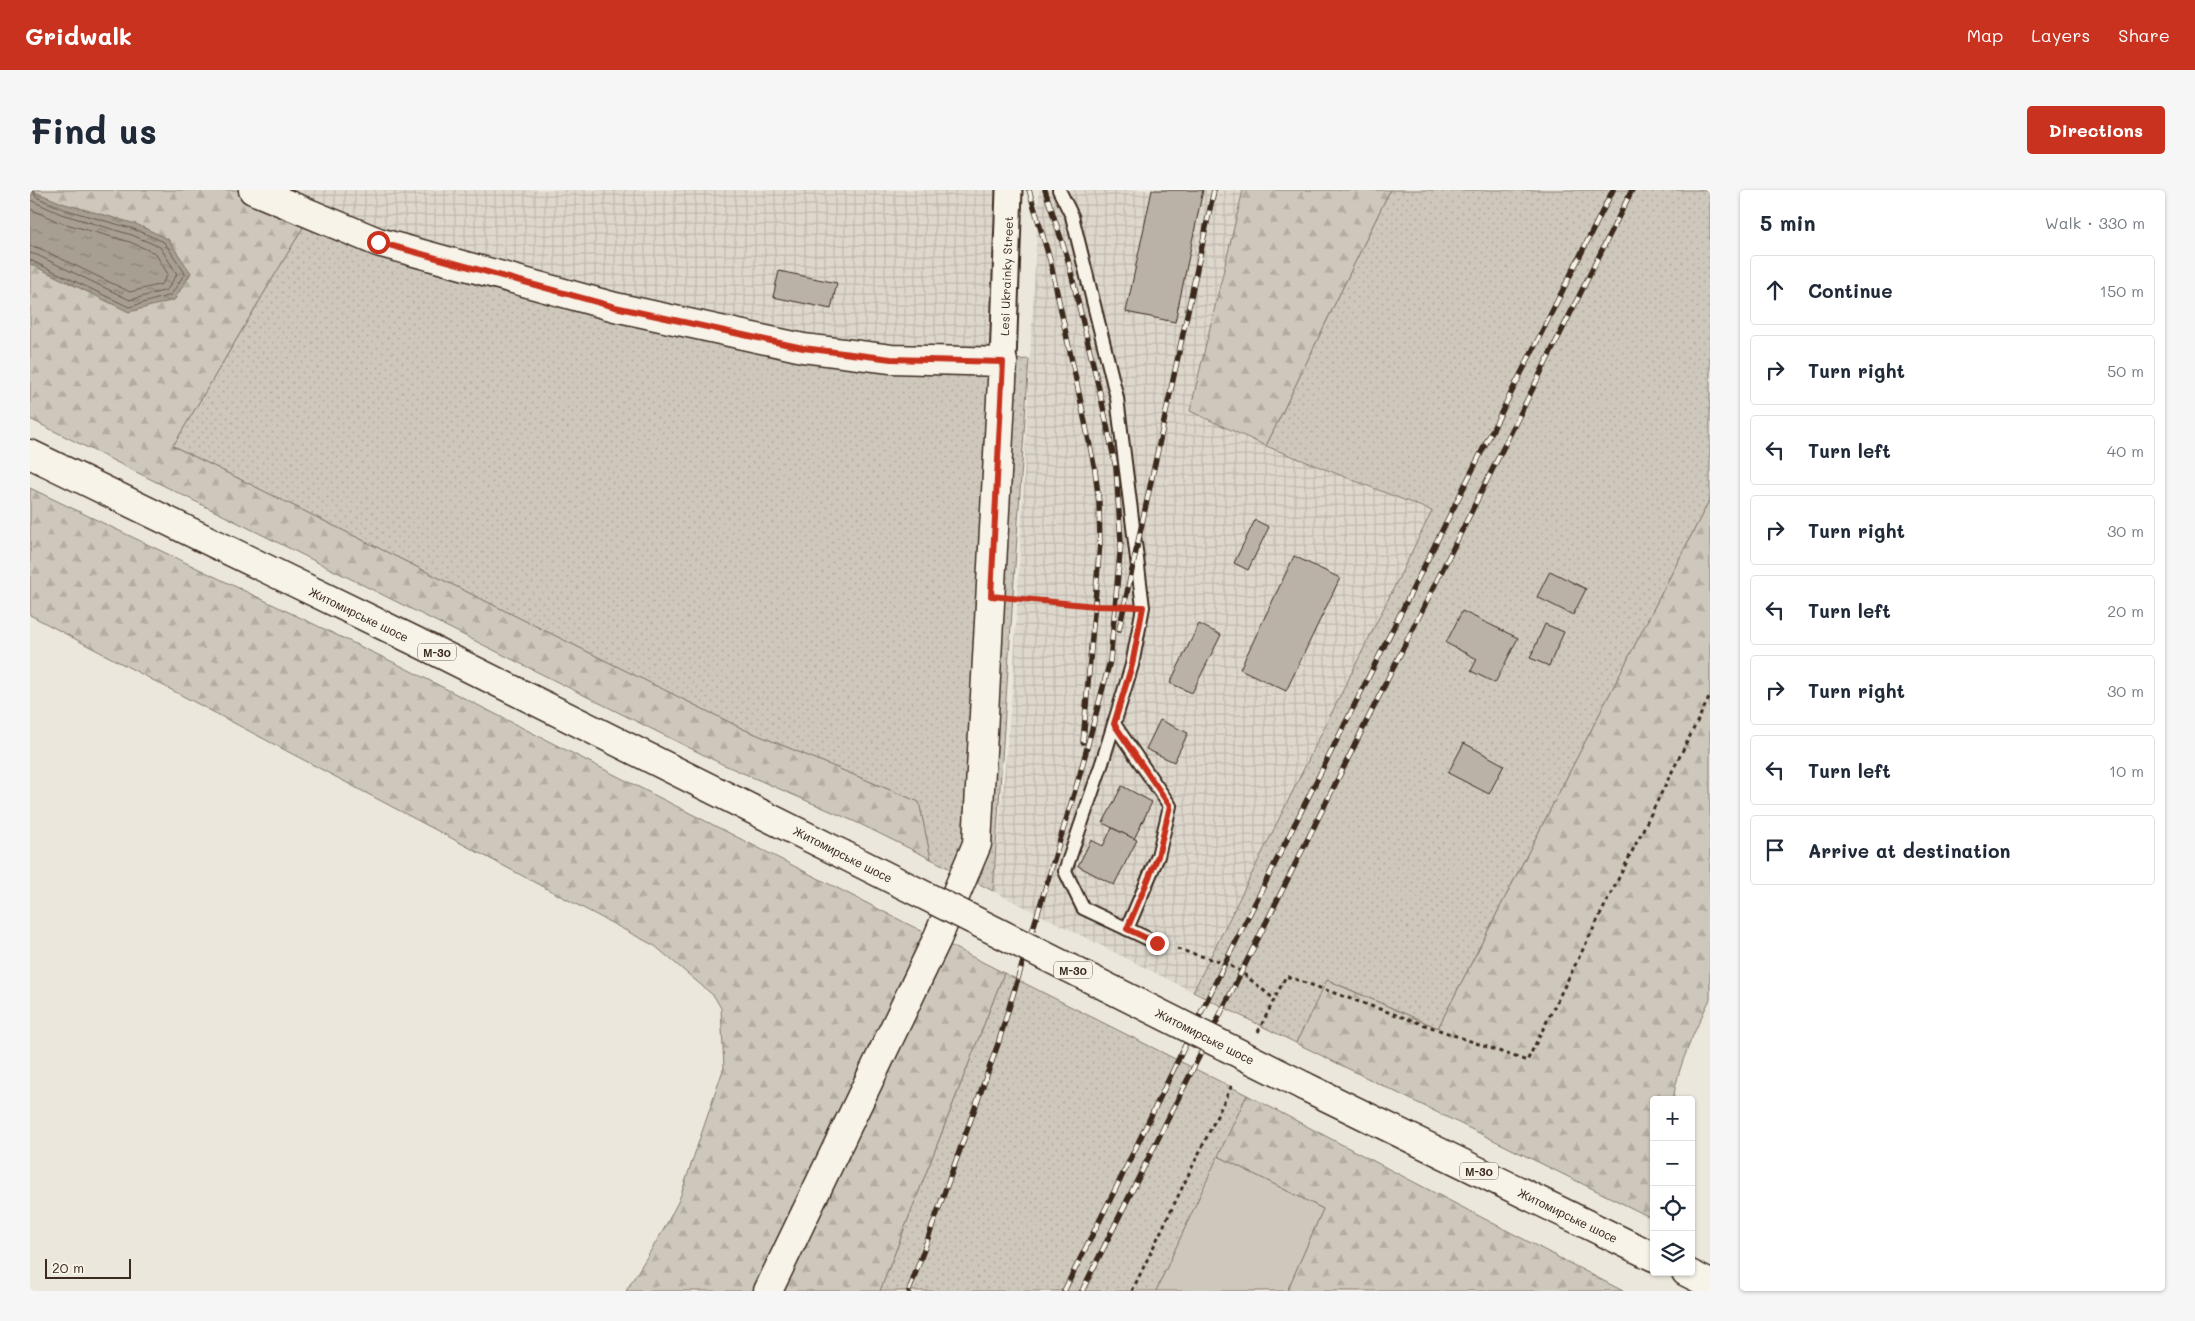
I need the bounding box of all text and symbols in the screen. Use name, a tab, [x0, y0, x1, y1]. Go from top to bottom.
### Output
text: Gridwalk	[25, 20, 132, 51]
text: Map	[1967, 23, 2003, 47]
text: Layers	[2031, 23, 2090, 47]
text: Share	[2118, 23, 2170, 47]
button: Directions	[2027, 106, 2165, 154]
text: Find us	[30, 107, 157, 153]
text: 5 min	[1760, 209, 1816, 236]
text: Walk · 330 m	[2045, 212, 2145, 233]
street label: Lesi Ukrainky Street	[996, 216, 1016, 336]
route start	[367, 231, 390, 254]
icon: ahead	[1761, 276, 1789, 304]
text: Continue	[1808, 278, 1893, 303]
text: 150 m	[2100, 280, 2144, 301]
icon: right	[1761, 356, 1789, 384]
text: Turn right	[1808, 358, 1905, 383]
text: 50 m	[2107, 360, 2144, 381]
icon: left	[1761, 436, 1789, 464]
text: Turn left	[1808, 438, 1891, 463]
text: 40 m	[2107, 440, 2144, 461]
icon: right	[1761, 516, 1789, 544]
text: Turn right	[1808, 518, 1905, 543]
text: 30 m	[2107, 520, 2144, 541]
street label: Житомирське шосе	[307, 583, 412, 645]
icon: left	[1761, 596, 1789, 624]
text: Turn left	[1808, 598, 1891, 623]
text: 20 m	[2107, 600, 2144, 621]
road number: М-30	[418, 644, 456, 661]
icon: right	[1761, 676, 1789, 704]
text: Turn right	[1808, 678, 1905, 703]
text: 30 m	[2107, 680, 2144, 701]
icon: left	[1761, 756, 1789, 784]
text: Turn left	[1808, 758, 1891, 783]
text: 10 m	[2109, 760, 2144, 781]
street label: Житомирське шосе	[791, 822, 895, 886]
icon: arrive	[1761, 836, 1789, 864]
text: Arrive at destination	[1808, 838, 2011, 863]
route end	[1146, 932, 1169, 955]
road number: М-30	[1054, 962, 1092, 978]
street label: Житомирське шосе	[1153, 1004, 1257, 1068]
map controls	[1650, 1096, 1695, 1276]
button: +	[1650, 1096, 1695, 1141]
button: −	[1650, 1141, 1695, 1186]
road number: М-30	[1460, 1162, 1498, 1179]
street label: Житомирське шосе	[1516, 1184, 1621, 1246]
button: locate	[1650, 1186, 1695, 1231]
button: layers	[1650, 1231, 1695, 1276]
scale bar	[45, 1256, 131, 1279]
text: 20 m	[52, 1258, 84, 1277]

